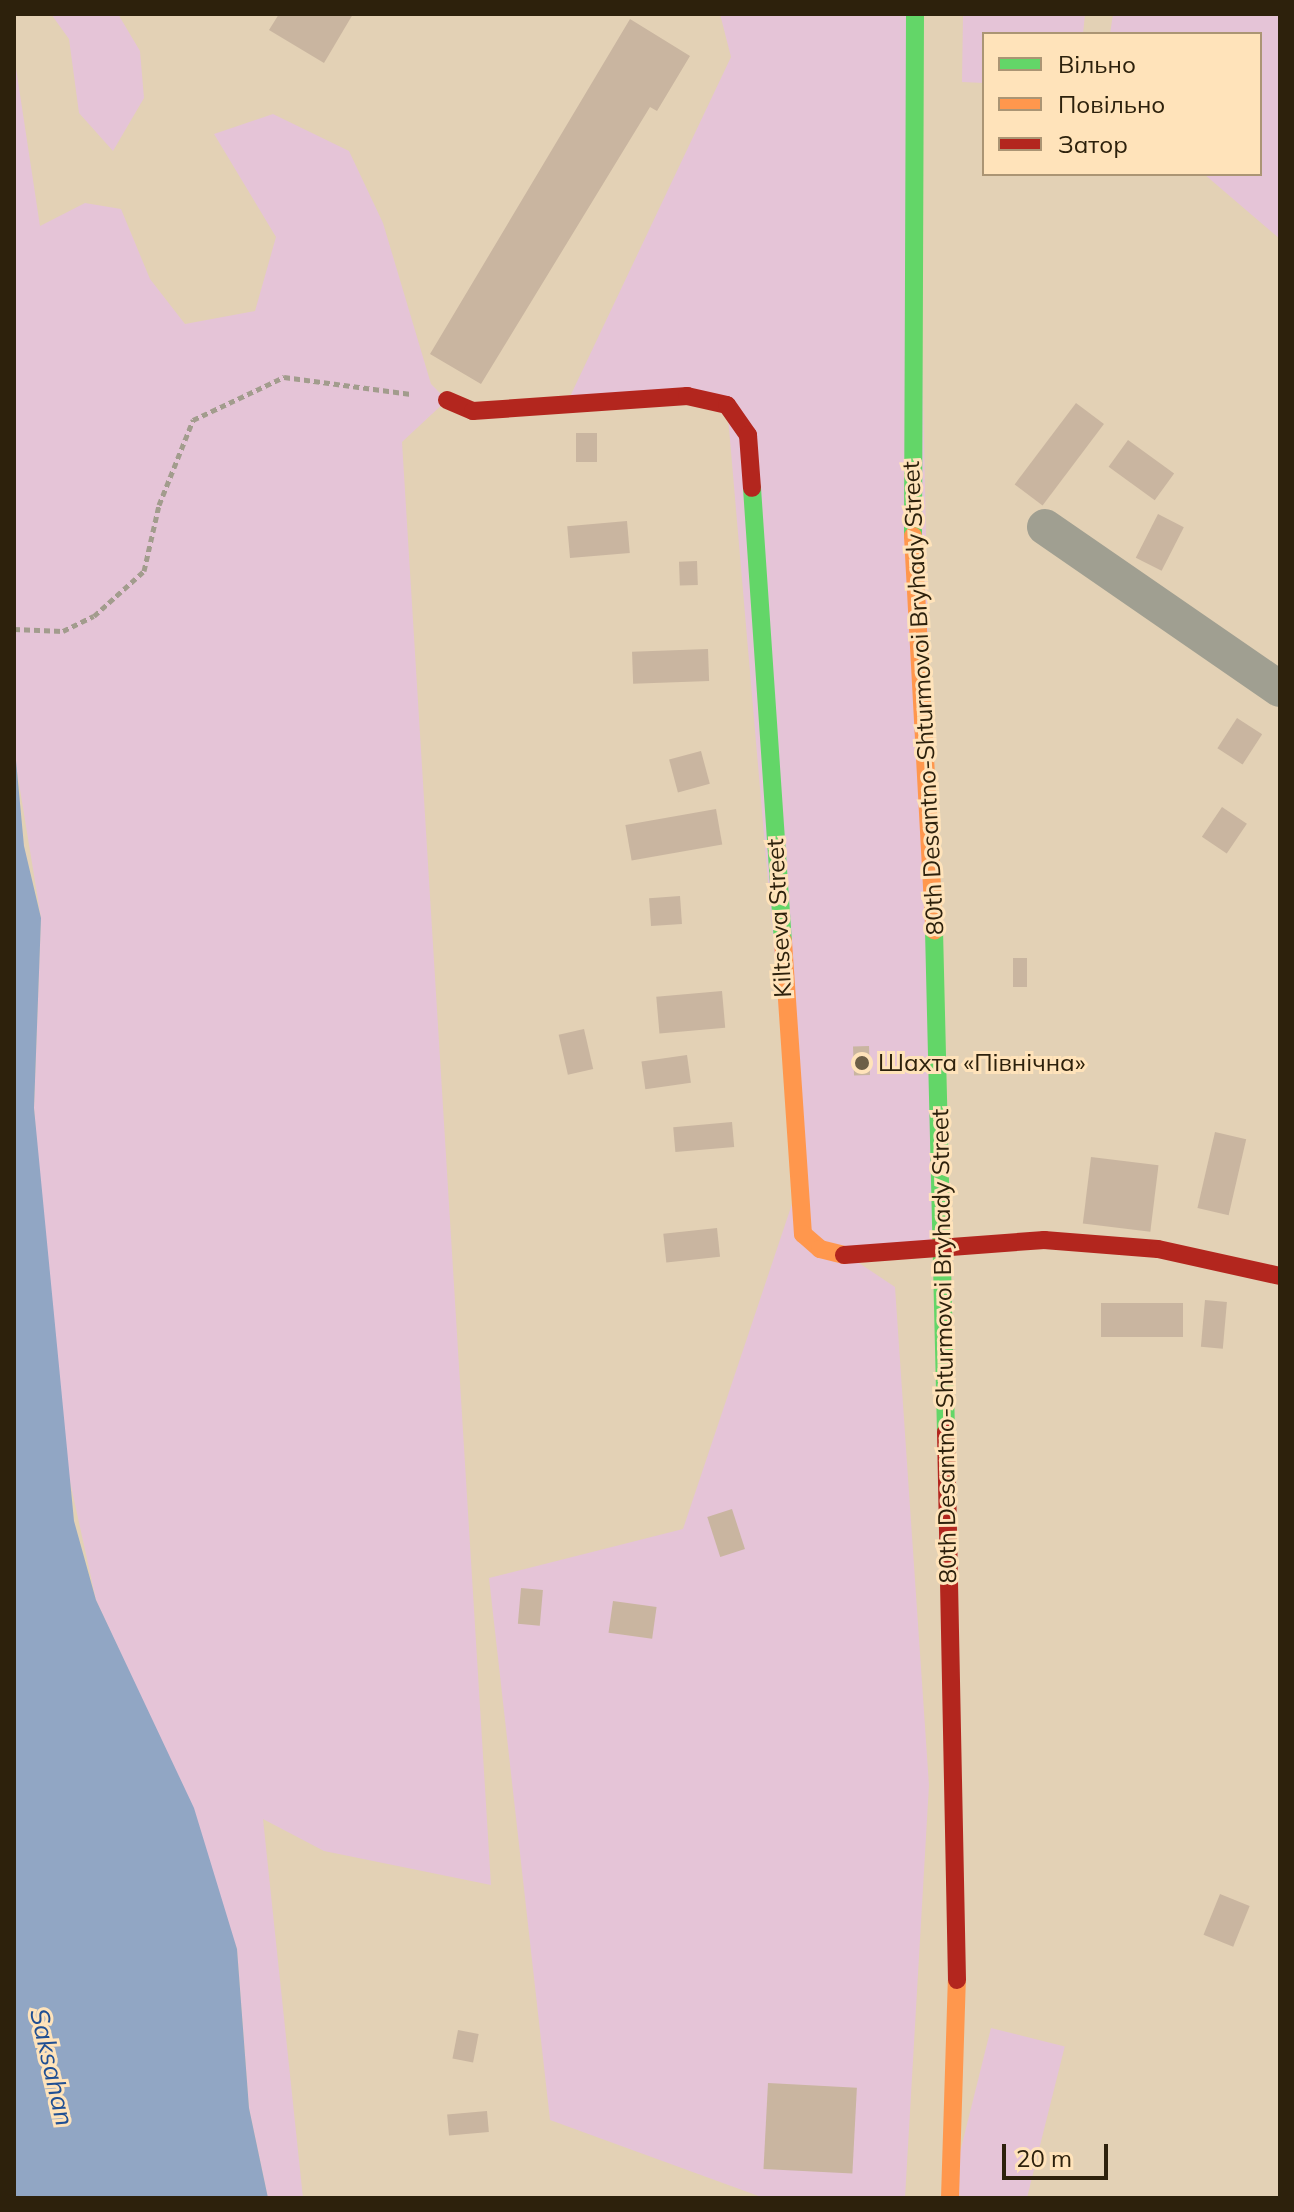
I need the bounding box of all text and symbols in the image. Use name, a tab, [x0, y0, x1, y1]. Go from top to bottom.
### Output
legend	[982, 32, 1262, 176]
text: Вільно	[1058, 49, 1136, 79]
text: Повільно	[1058, 89, 1165, 119]
text: Затор	[1058, 129, 1128, 159]
street label: 80th Desantno-Shturmovoi Bryhady Street	[896, 460, 950, 936]
street label: Kiltseva Street	[760, 838, 798, 998]
place label: Шахта «Північна»	[878, 1049, 1085, 1077]
marker: Шахта «Північна»	[853, 1054, 871, 1072]
street label: 80th Desantno-Shturmovoi Bryhady Street	[925, 1108, 963, 1584]
water label: Saksahan	[23, 2005, 81, 2129]
scale bar	[1006, 2128, 1112, 2178]
text: 20 m	[1016, 2143, 1072, 2173]

